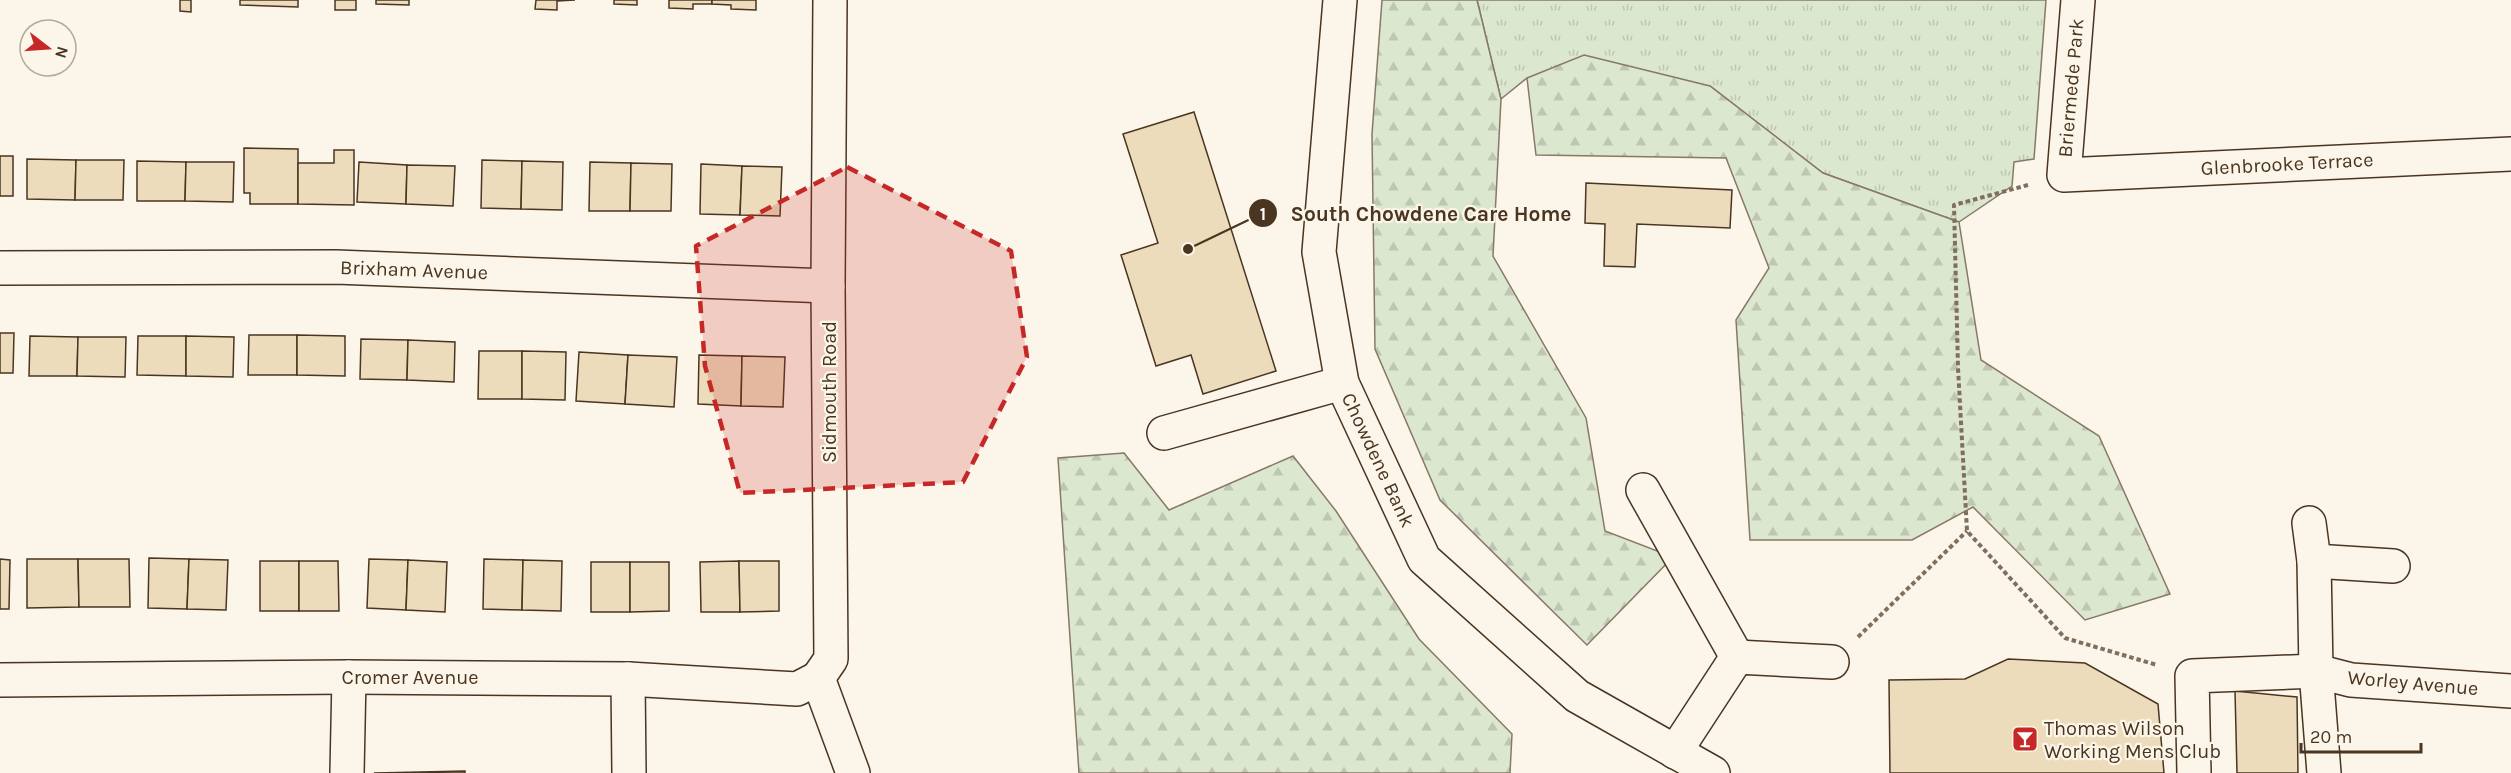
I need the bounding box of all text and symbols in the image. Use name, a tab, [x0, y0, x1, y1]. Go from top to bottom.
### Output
street label: Briermede Park	[2053, 17, 2089, 159]
north arrow	[18, 18, 78, 78]
text: N	[51, 44, 73, 61]
street label: Glenbrooke Terrace	[2200, 148, 2374, 180]
callout: South Chowdene Care Home	[1248, 194, 1583, 233]
text: South Chowdene Care Home	[1291, 202, 1571, 226]
text: 1	[1260, 203, 1266, 225]
street label: Brixham Avenue	[340, 256, 488, 284]
street label: Sidmouth Road	[818, 321, 841, 463]
street label: Chowdene Bank	[1337, 389, 1419, 531]
street label: Cromer Avenue	[341, 666, 479, 689]
street label: Worley Avenue	[2347, 666, 2479, 700]
scale bar	[2301, 716, 2421, 754]
place label: Thomas Wilson Working Mens Club	[2044, 717, 2221, 763]
bar icon: Thomas Wilson Working Mens Club	[2010, 724, 2040, 754]
text: 20 m	[2310, 726, 2352, 748]

